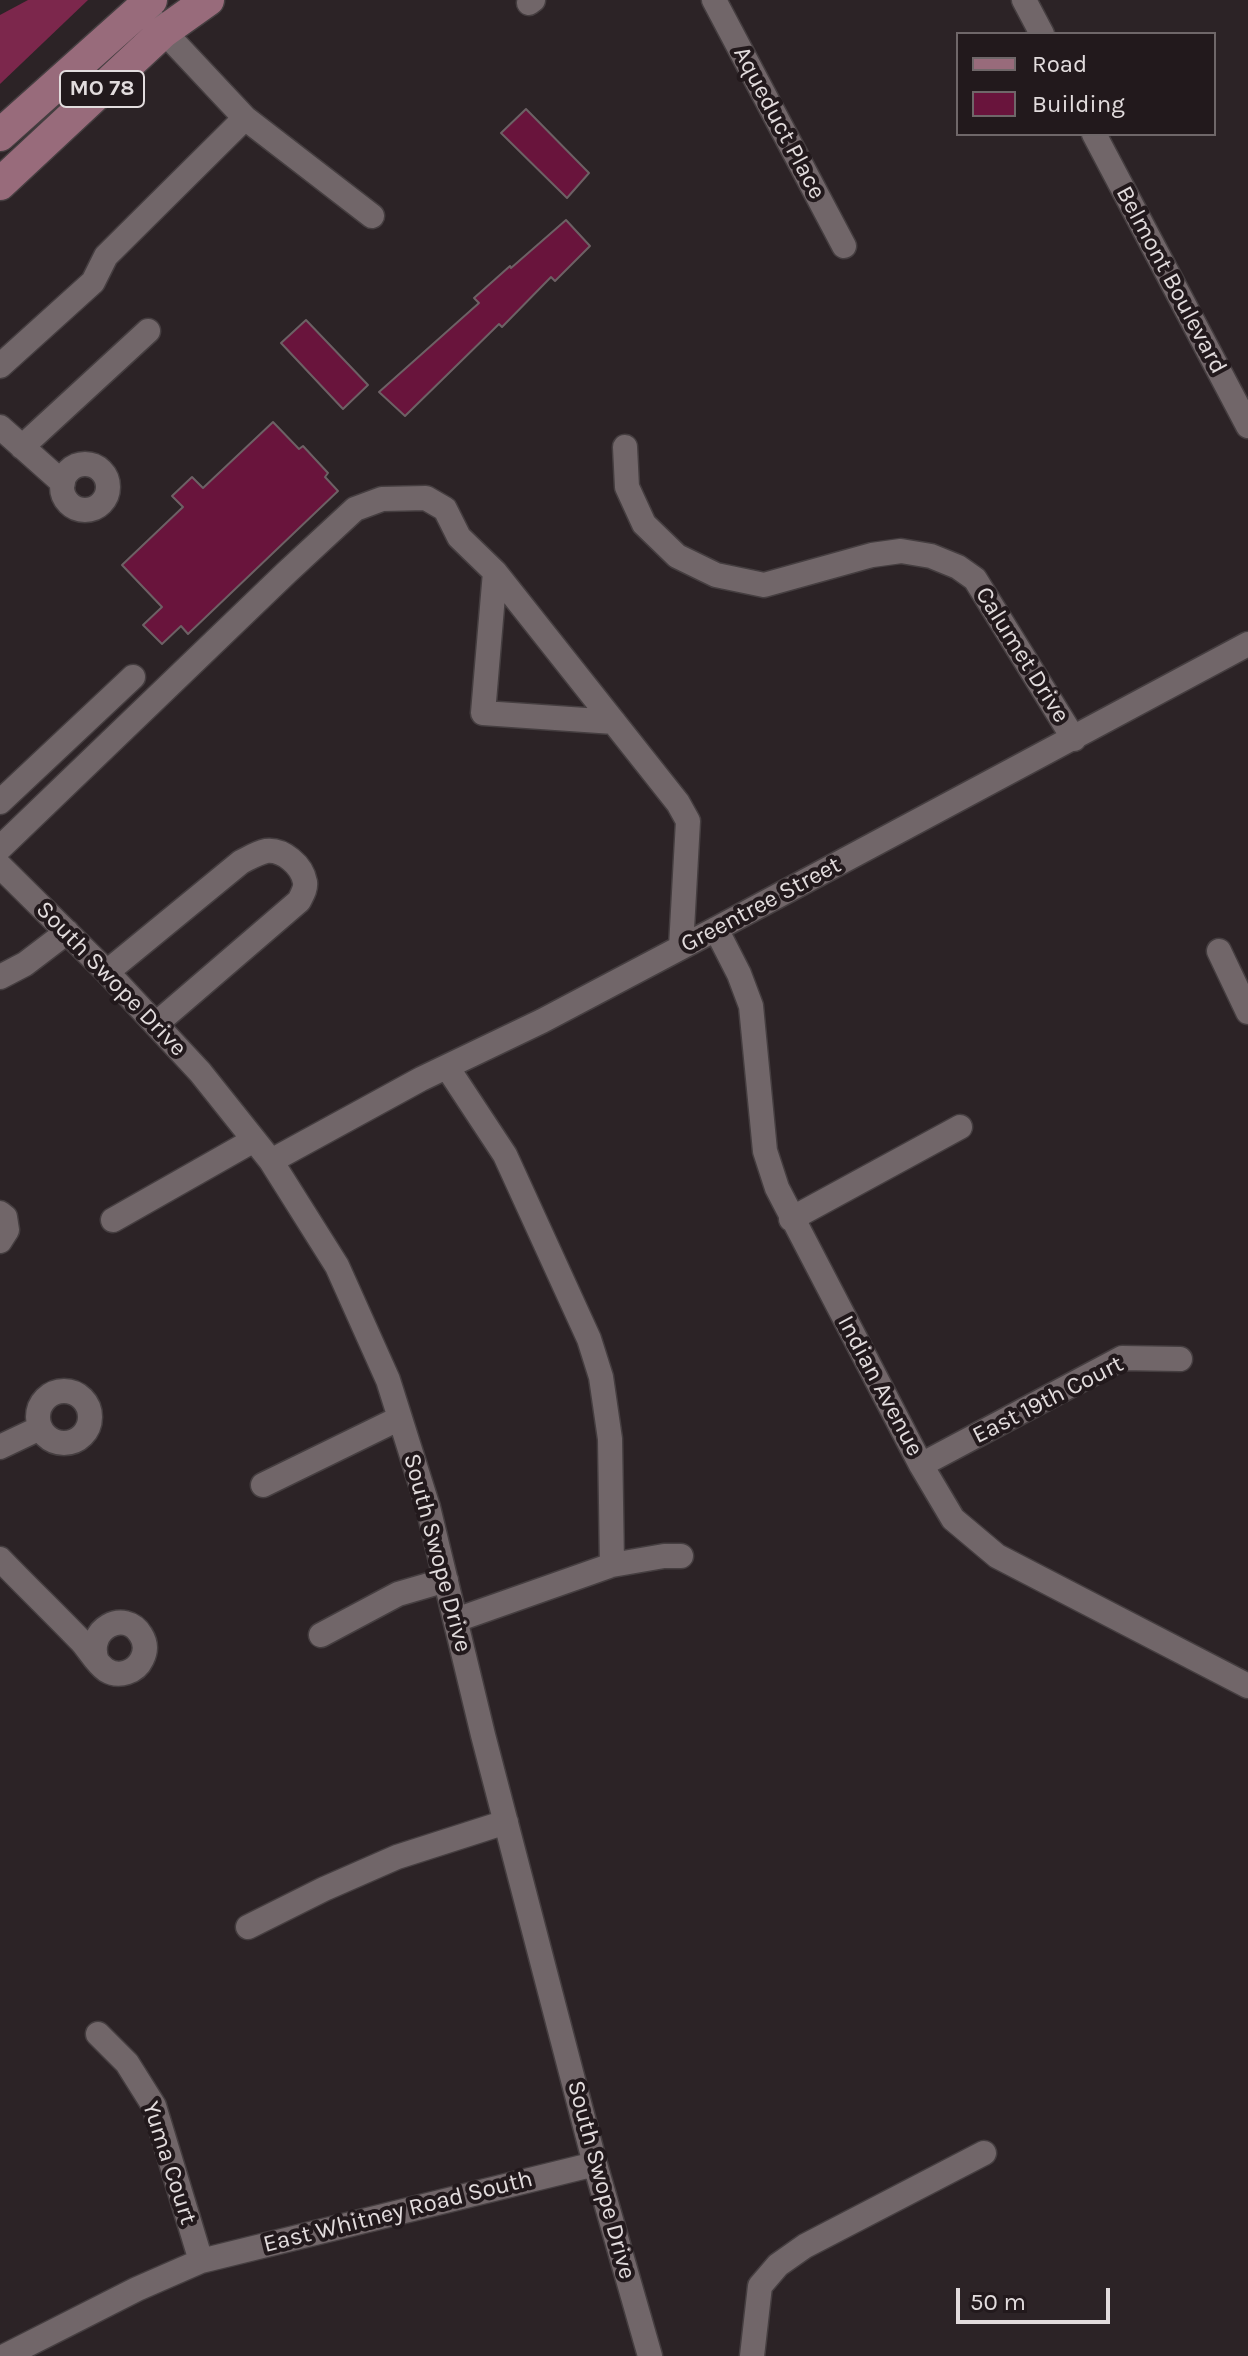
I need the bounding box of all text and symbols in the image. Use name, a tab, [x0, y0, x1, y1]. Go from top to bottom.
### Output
legend	[956, 32, 1216, 136]
street label: Aqueduct Place	[727, 42, 831, 204]
text: Road	[1032, 50, 1087, 78]
road number: MO 78	[60, 71, 144, 107]
text: Building	[1032, 90, 1125, 118]
street label: Belmont Boulevard	[1109, 181, 1233, 379]
street label: Calumet Drive	[969, 582, 1075, 728]
street label: Greentree Street	[676, 851, 846, 959]
street label: South Swope Drive	[30, 895, 192, 1063]
street label: Indian Avenue	[831, 1311, 929, 1461]
street label: East 19th Court	[968, 1350, 1128, 1450]
street label: South Swope Drive	[397, 1451, 477, 1655]
street label: South Swope Drive	[561, 2078, 641, 2282]
street label: Yuma Court	[136, 2098, 202, 2228]
street label: East Whitney Road South	[260, 2165, 536, 2259]
scale bar	[960, 2272, 1114, 2322]
text: 50 m	[970, 2288, 1026, 2316]

